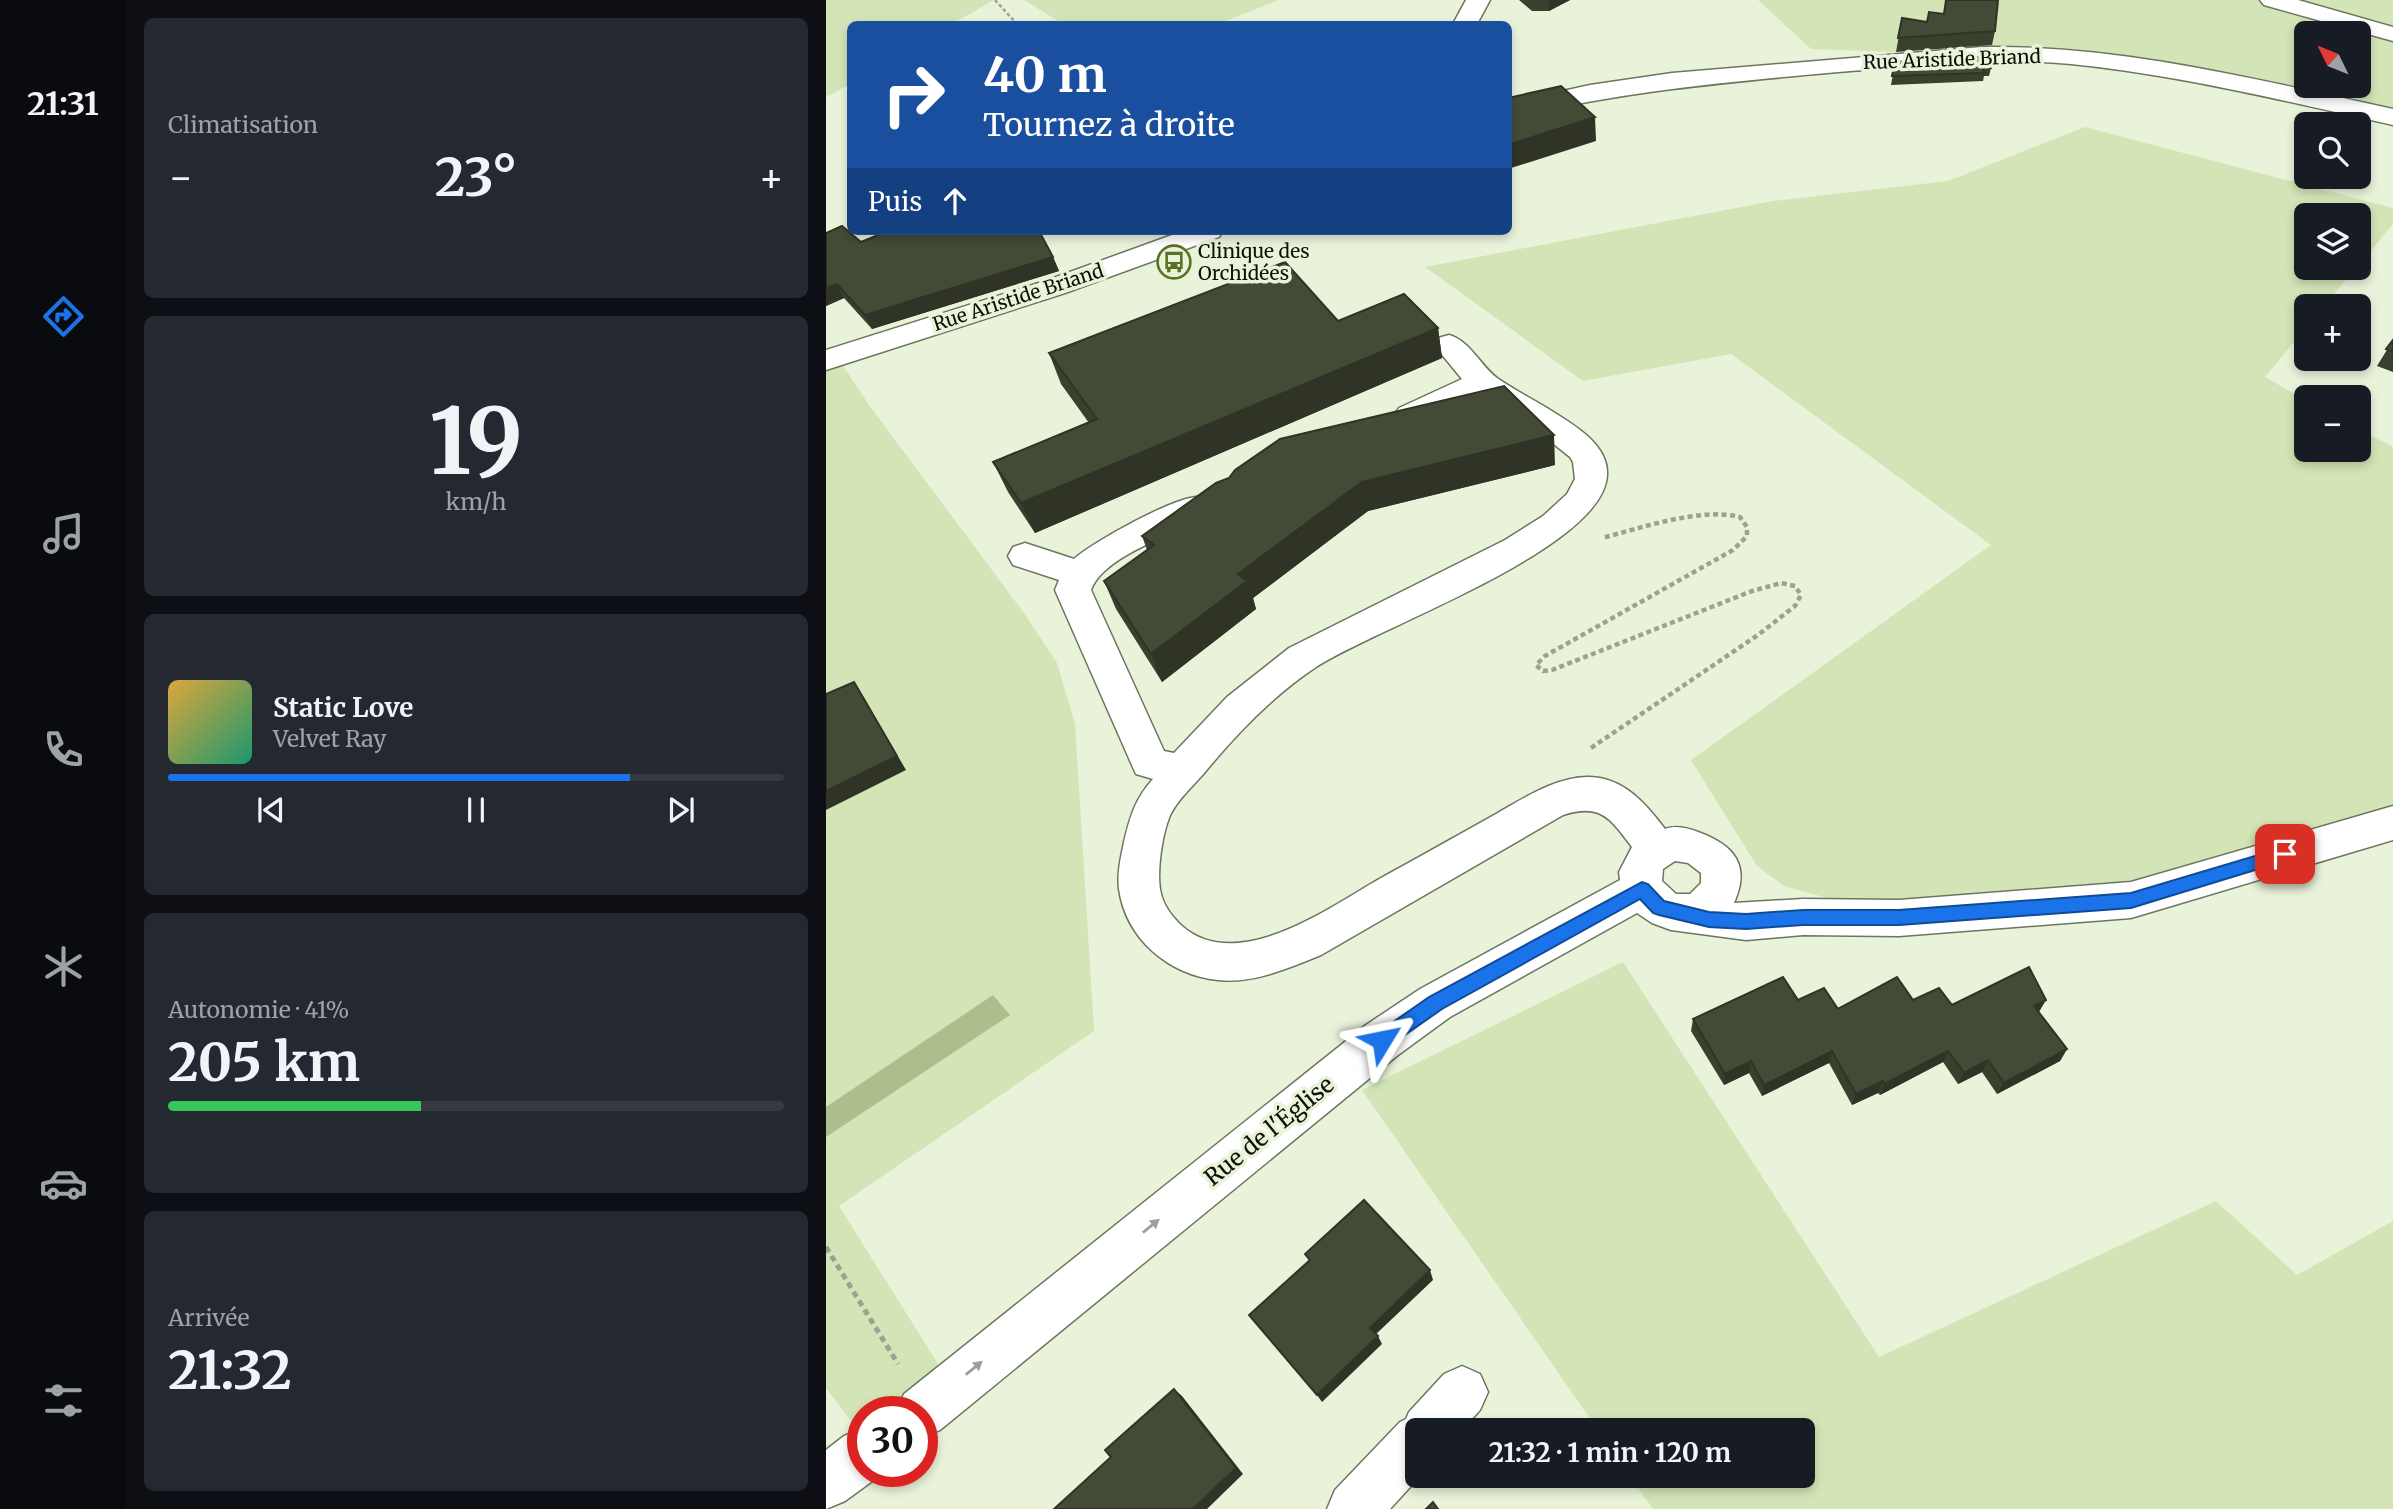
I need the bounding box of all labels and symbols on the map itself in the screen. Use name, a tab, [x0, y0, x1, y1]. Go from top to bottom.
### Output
north arrow	[2294, 21, 2371, 98]
street label: Rue Aristide Briand	[1863, 44, 2041, 74]
place label: Clinique des Orchidées	[1198, 239, 1310, 285]
bus stop icon: Clinique des Orchidées	[1155, 243, 1193, 281]
street label: Rue Aristide Briand	[930, 258, 1106, 336]
pin	[2255, 824, 2315, 884]
position arrow	[1345, 1003, 1419, 1077]
street label: Rue de l'Église	[1198, 1070, 1339, 1192]
one-way arrow	[1142, 1218, 1160, 1233]
one-way arrow	[965, 1361, 983, 1376]
speed limit sign: 30	[847, 1396, 938, 1487]

